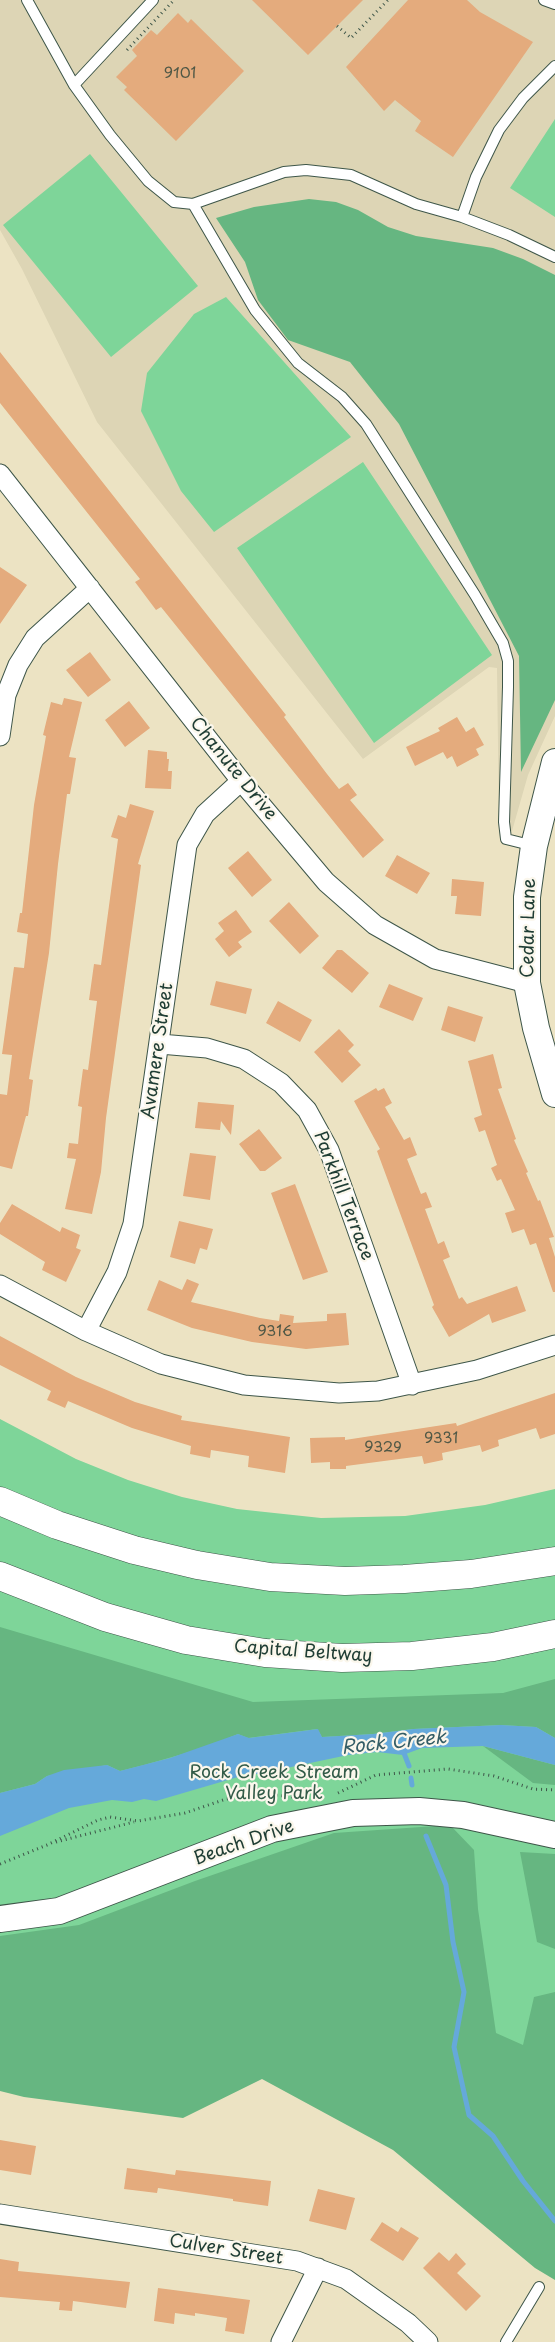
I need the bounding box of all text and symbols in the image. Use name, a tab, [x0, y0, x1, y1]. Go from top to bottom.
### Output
house number: 9101	[164, 65, 196, 83]
street label: Chanute Drive	[185, 713, 281, 825]
street label: Cedar Lane	[517, 878, 541, 978]
street label: Avamere Street	[138, 982, 178, 1120]
street label: Parkhill Terrace	[308, 1128, 378, 1264]
house number: 9316	[257, 1323, 293, 1341]
house number: 9331	[424, 1430, 458, 1448]
house number: 9329	[364, 1439, 402, 1457]
street label: Capital Beltway	[233, 1636, 373, 1668]
water label: Rock Creek	[340, 1726, 448, 1760]
park label: Rock Creek Stream Valley Park	[189, 1762, 359, 1805]
street label: Beach Drive	[191, 1816, 297, 1870]
street label: Culver Street	[168, 2230, 284, 2270]

